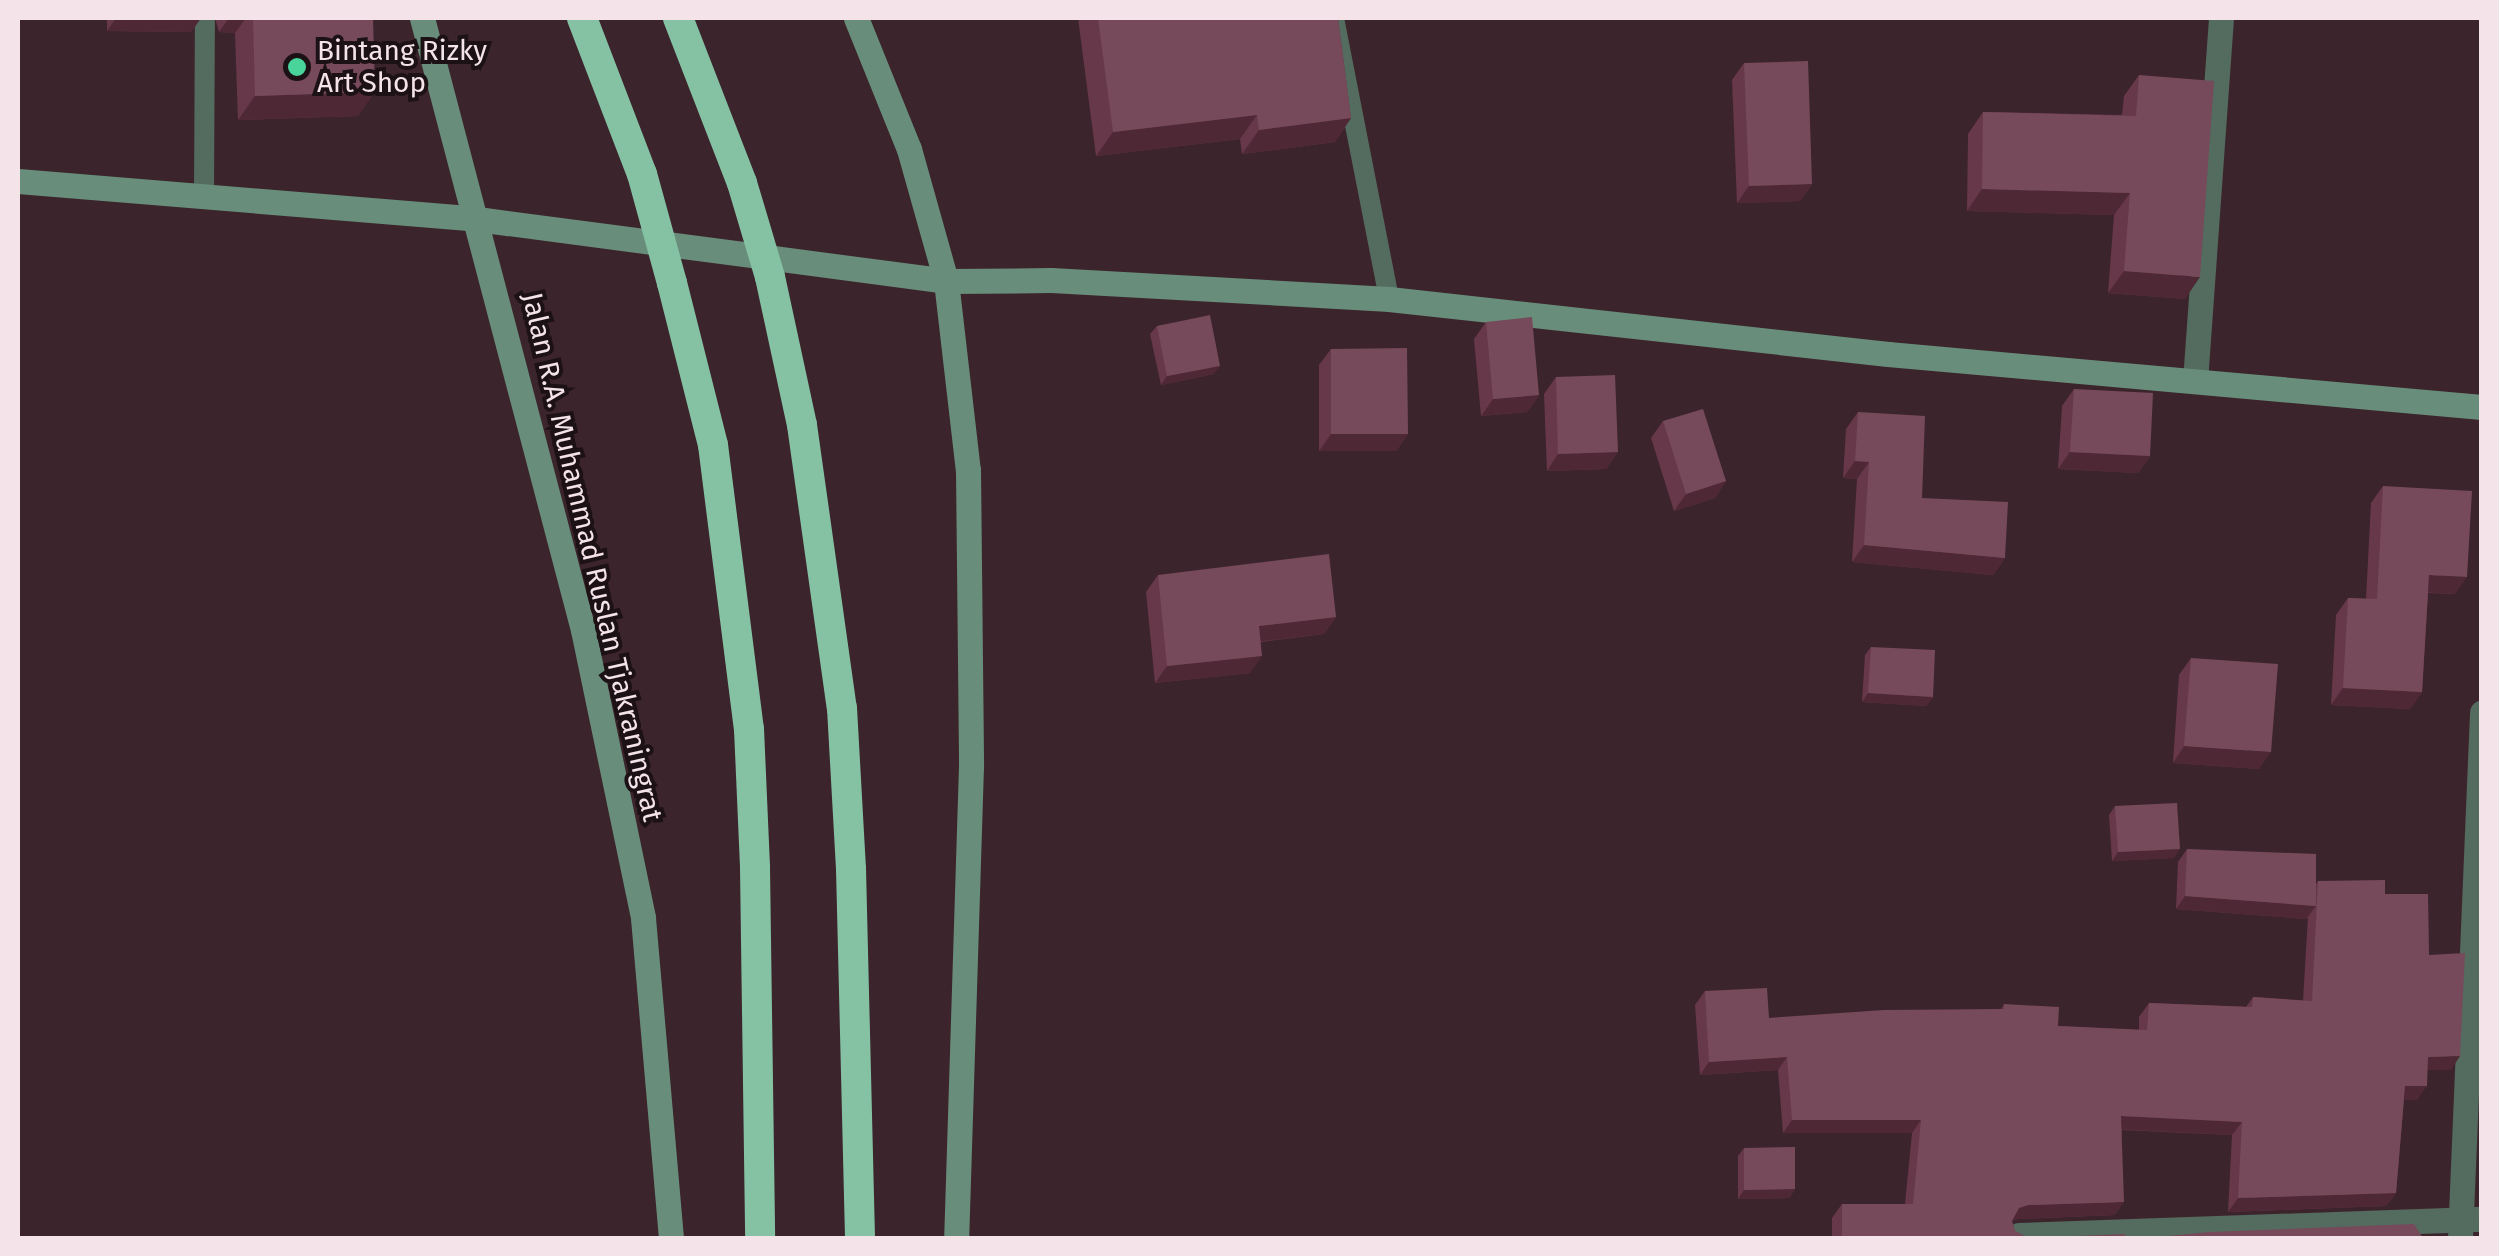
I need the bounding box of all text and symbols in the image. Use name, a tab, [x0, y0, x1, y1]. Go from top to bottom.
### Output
place label: Bintang Rizky Art Shop	[317, 34, 487, 100]
marker: Bintang Rizky Art Shop	[286, 56, 308, 78]
street label: Jalan R.A. Muhammad Ruslan Tjakraningrat	[515, 289, 669, 825]

